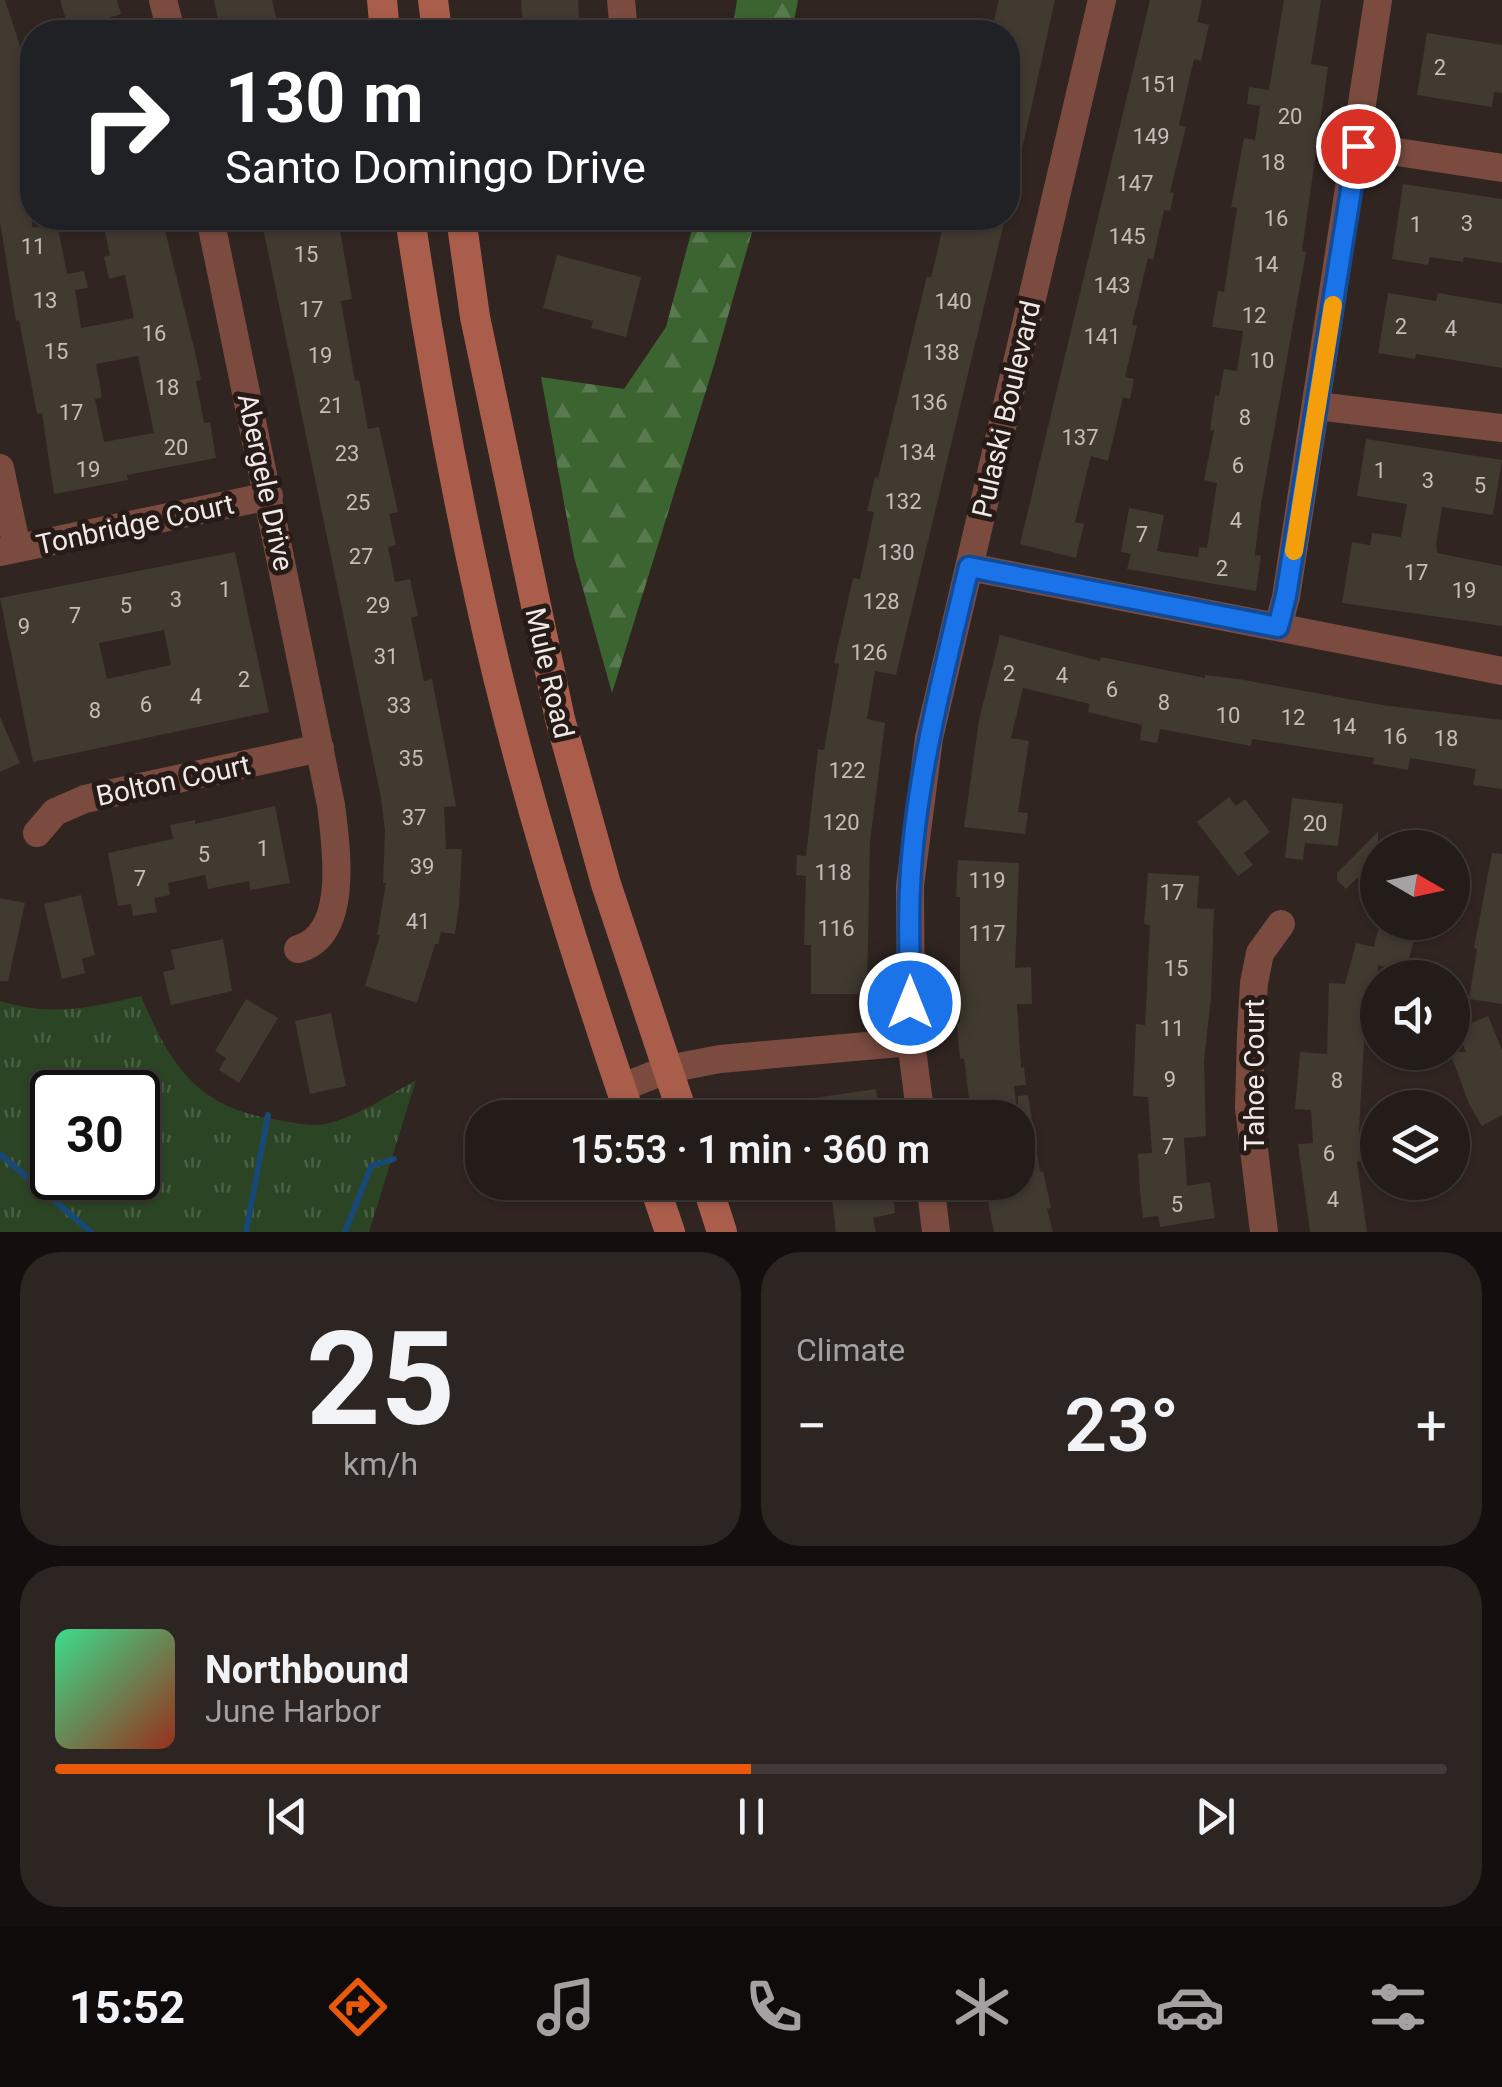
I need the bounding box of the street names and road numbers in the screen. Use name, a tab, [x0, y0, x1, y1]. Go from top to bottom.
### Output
street label: Pulaski Boulevard	[965, 297, 1047, 521]
street label: Abergele Drive	[231, 391, 300, 574]
street label: Tonbridge Court	[33, 487, 237, 562]
street label: Mule Road	[519, 605, 581, 741]
street label: Bolton Court	[93, 748, 253, 813]
street label: Tahoe Court	[1238, 999, 1271, 1151]

